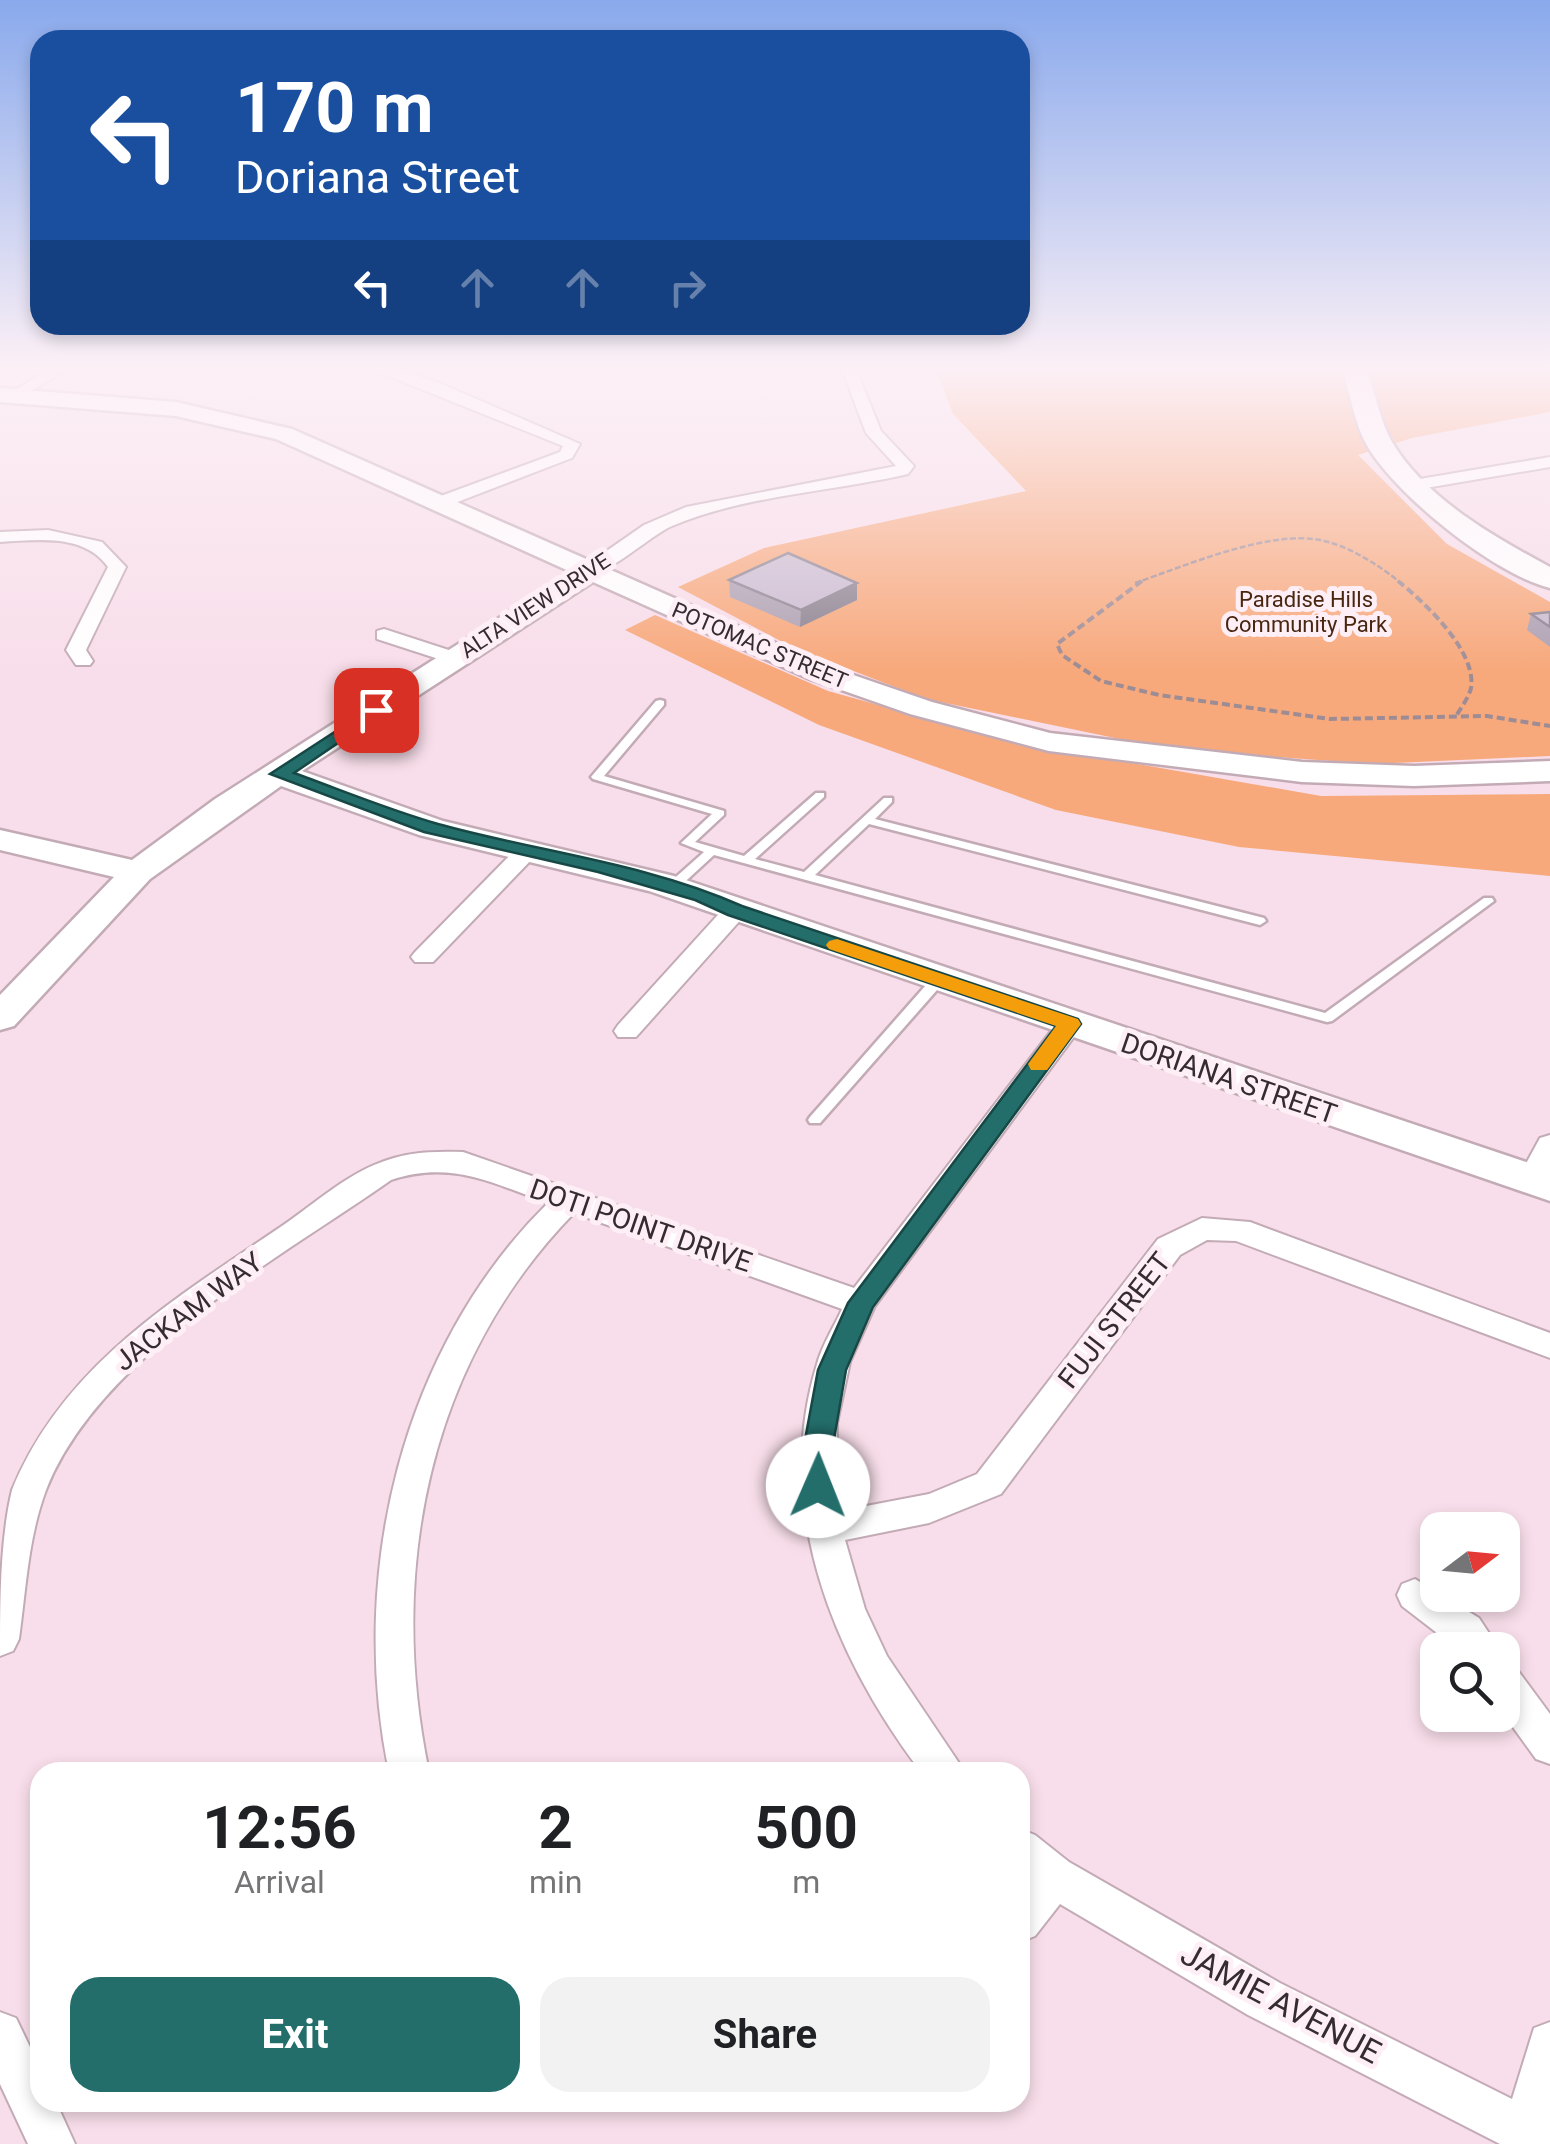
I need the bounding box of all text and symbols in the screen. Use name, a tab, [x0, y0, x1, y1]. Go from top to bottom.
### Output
text: 170 m	[235, 67, 434, 149]
icon: left	[70, 70, 200, 200]
text: Doriana Street	[235, 151, 520, 204]
icon: left	[345, 260, 400, 315]
icon: ahead	[450, 260, 505, 315]
icon: ahead	[555, 260, 610, 315]
icon: right	[660, 260, 715, 315]
street label: ALTA VIEW DRIVE	[456, 548, 615, 663]
park label: Paradise Hills Community Park	[1225, 587, 1388, 637]
street label: POTOMAC STREET	[668, 597, 851, 694]
pin	[334, 668, 419, 753]
icon: arrive	[349, 683, 404, 738]
street label: DORIANA STREET	[1117, 1026, 1341, 1131]
street label: DOTI POINT DRIVE	[525, 1172, 756, 1279]
street label: JACKAM WAY	[108, 1245, 269, 1378]
street label: FUJI STREET	[1051, 1246, 1178, 1395]
position arrow	[766, 1434, 870, 1538]
north arrow	[1420, 1512, 1520, 1612]
map controls	[1420, 1512, 1520, 1732]
button: search	[1420, 1632, 1520, 1732]
text: 12:56	[202, 1792, 357, 1863]
text: 2	[538, 1792, 573, 1863]
text: 500	[755, 1792, 858, 1863]
text: Arrival	[234, 1863, 325, 1901]
text: min	[529, 1863, 582, 1901]
text: m	[792, 1863, 820, 1901]
street label: JAMIE AVENUE	[1175, 1934, 1387, 2072]
button: Exit	[70, 1977, 520, 2092]
button: Share	[540, 1977, 990, 2092]

